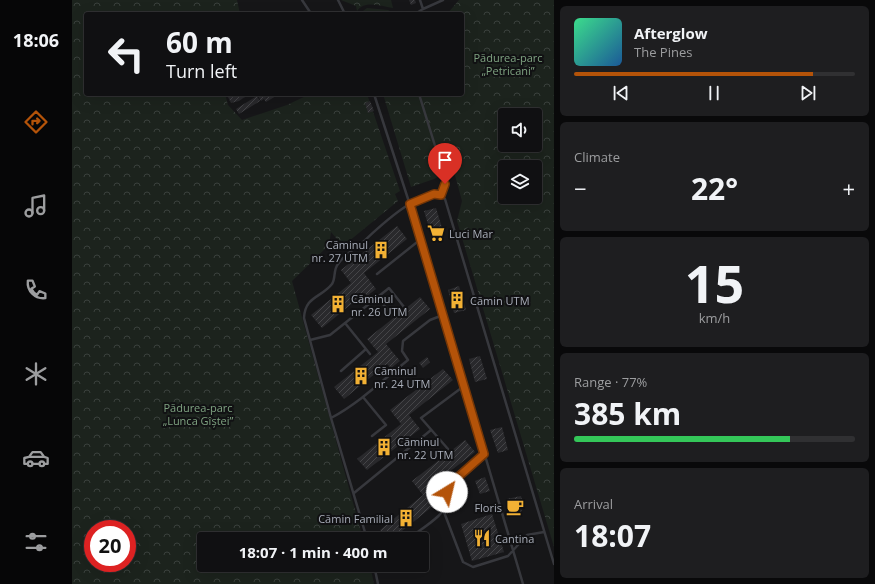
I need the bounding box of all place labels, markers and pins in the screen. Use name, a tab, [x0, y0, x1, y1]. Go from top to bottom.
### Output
pin	[428, 143, 462, 184]
supermarket icon: Luci Mar	[426, 223, 446, 243]
place label: Luci Mar	[449, 226, 493, 241]
place label: Căminul nr. 27 UTM	[312, 237, 368, 265]
building icon: Căminul nr. 27 UTM	[371, 240, 391, 260]
building icon: Cămin UTM	[447, 290, 467, 310]
place label: Căminul nr. 26 UTM	[351, 291, 407, 319]
place label: Cămin UTM	[470, 293, 530, 308]
building icon: Căminul nr. 26 UTM	[328, 294, 348, 314]
place label: Căminul nr. 24 UTM	[374, 363, 430, 391]
building icon: Căminul nr. 24 UTM	[351, 366, 371, 386]
place label: Căminul nr. 22 UTM	[397, 434, 453, 462]
building icon: Căminul nr. 22 UTM	[374, 437, 394, 457]
cafe icon: Floris	[505, 497, 525, 517]
place label: Floris	[474, 500, 502, 515]
building icon: Cămin Familial	[396, 508, 416, 528]
place label: Cămin Familial	[318, 511, 393, 526]
restaurant icon: Cantina	[472, 528, 492, 548]
place label: Cantina	[495, 531, 534, 546]

